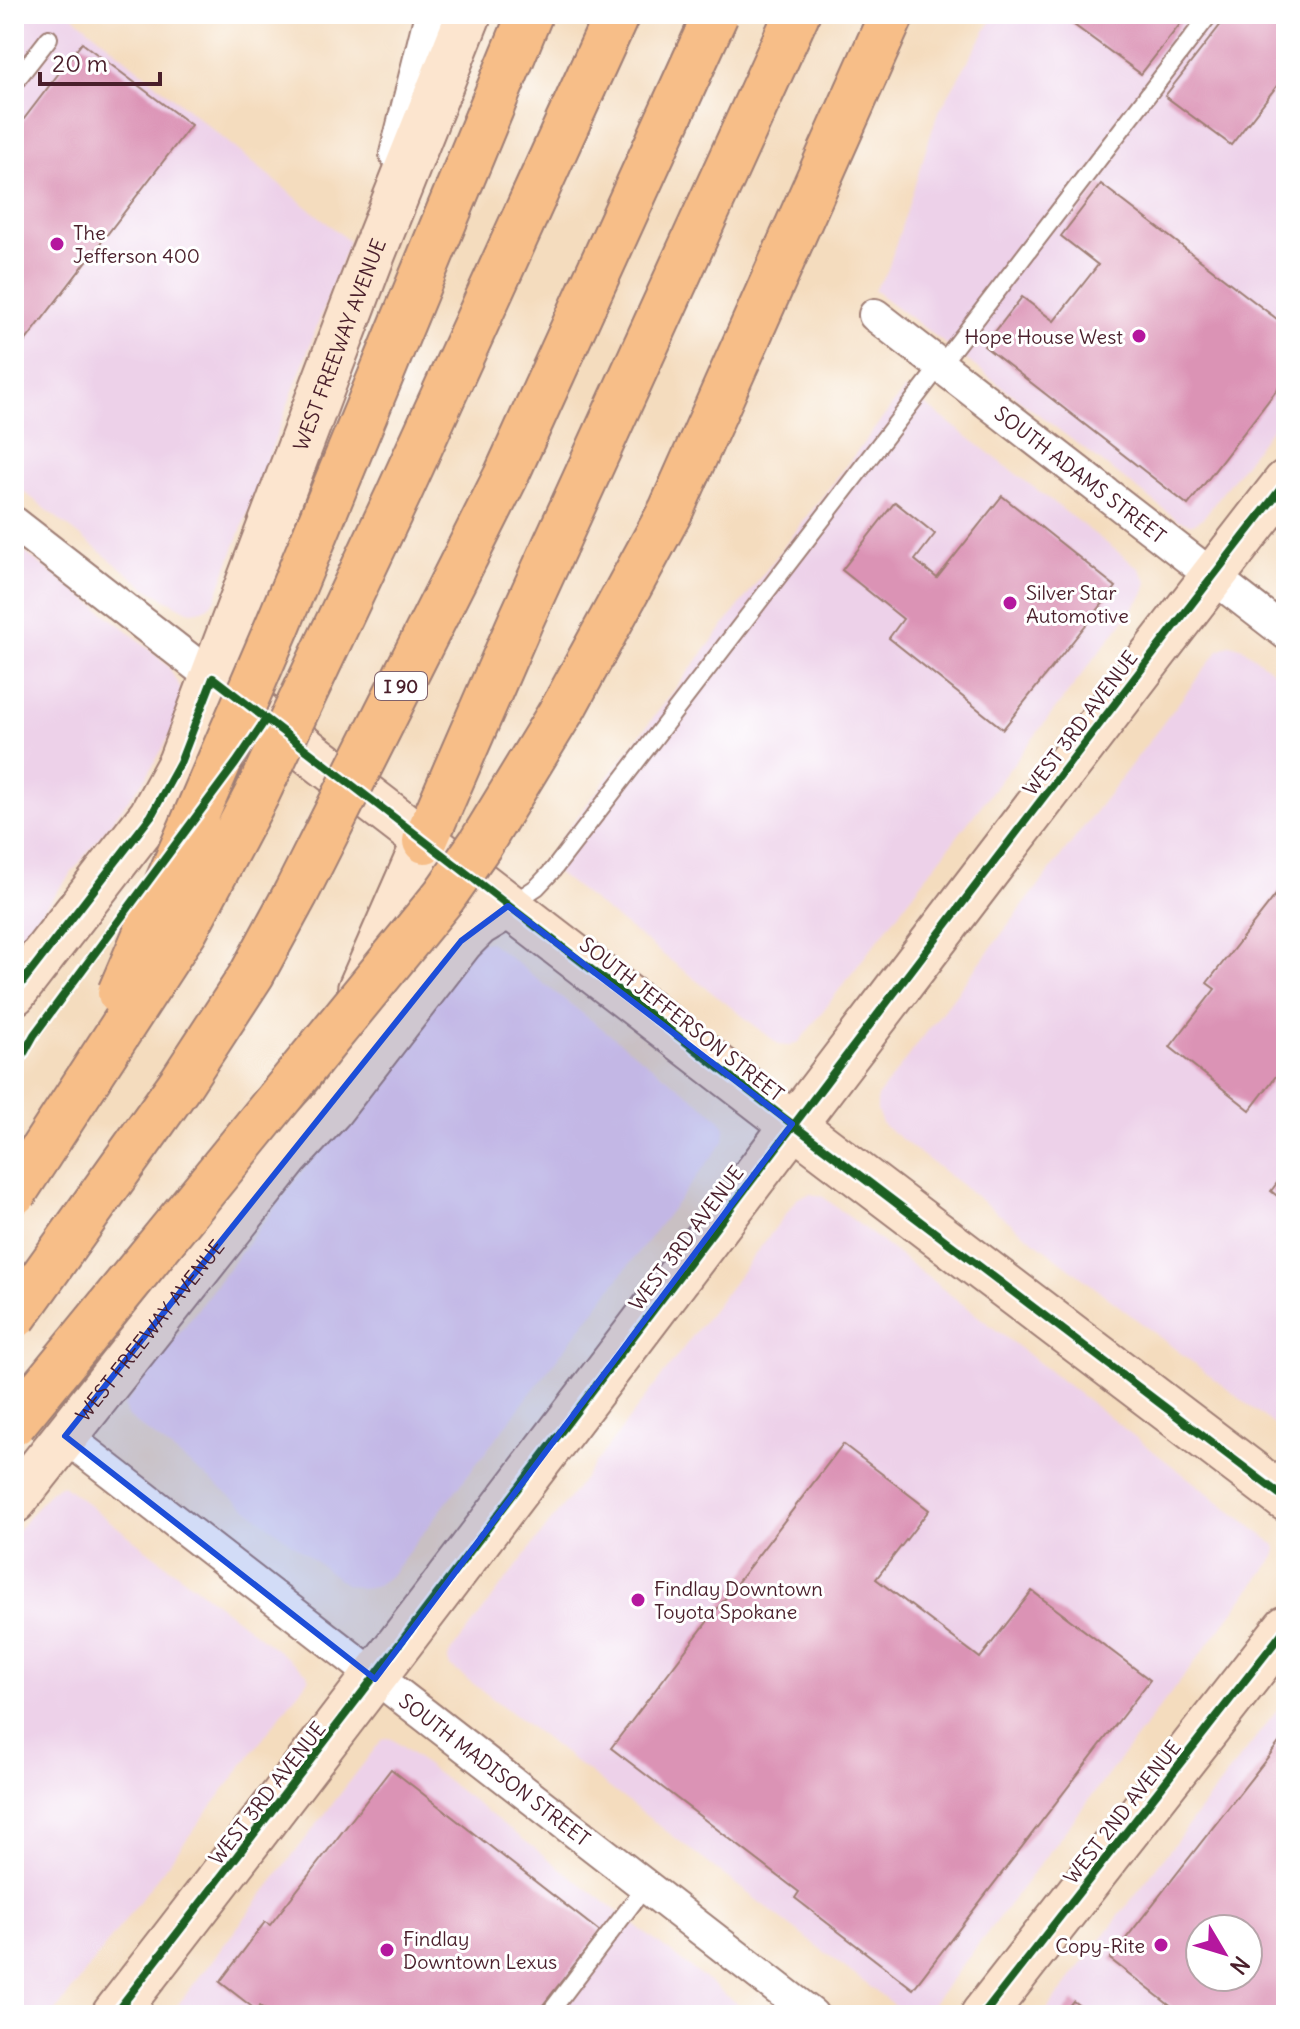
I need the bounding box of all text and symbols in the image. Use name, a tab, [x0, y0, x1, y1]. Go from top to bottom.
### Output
scale bar	[40, 36, 160, 86]
text: 20 m	[52, 48, 108, 78]
place label: The Jefferson 400	[73, 220, 200, 268]
marker: The Jefferson 400	[48, 235, 66, 253]
street label: WEST FREEWAY AVENUE	[287, 235, 391, 454]
place label: Hope House West	[964, 324, 1123, 349]
marker: Hope House West	[1130, 327, 1148, 345]
street label: SOUTH ADAMS STREET	[990, 400, 1171, 548]
place label: Silver Star Automotive	[1026, 580, 1129, 628]
marker: Silver Star Automotive	[1001, 594, 1019, 612]
street label: WEST 3RD AVENUE	[1017, 646, 1143, 800]
road number: I 90	[375, 672, 427, 700]
street label: SOUTH JEFFERSON STREET	[575, 931, 789, 1107]
street label: WEST 3RD AVENUE	[623, 1161, 749, 1315]
street label: WEST FREEWAY AVENUE	[70, 1234, 229, 1426]
place label: Findlay Downtown Toyota Spokane	[654, 1576, 823, 1624]
marker: Findlay Downtown Toyota Spokane	[629, 1591, 647, 1609]
street label: SOUTH MADISON STREET	[394, 1687, 595, 1851]
street label: WEST 3RD AVENUE	[203, 1716, 331, 1870]
street label: WEST 2ND AVENUE	[1058, 1735, 1186, 1889]
north arrow	[1184, 1913, 1264, 1993]
place label: Findlay Downtown Lexus	[403, 1926, 557, 1974]
place label: Copy-Rite	[1055, 1933, 1145, 1958]
marker: Copy-Rite	[1152, 1936, 1170, 1954]
marker: Findlay Downtown Lexus	[378, 1941, 396, 1959]
text: N	[1224, 1951, 1255, 1980]

